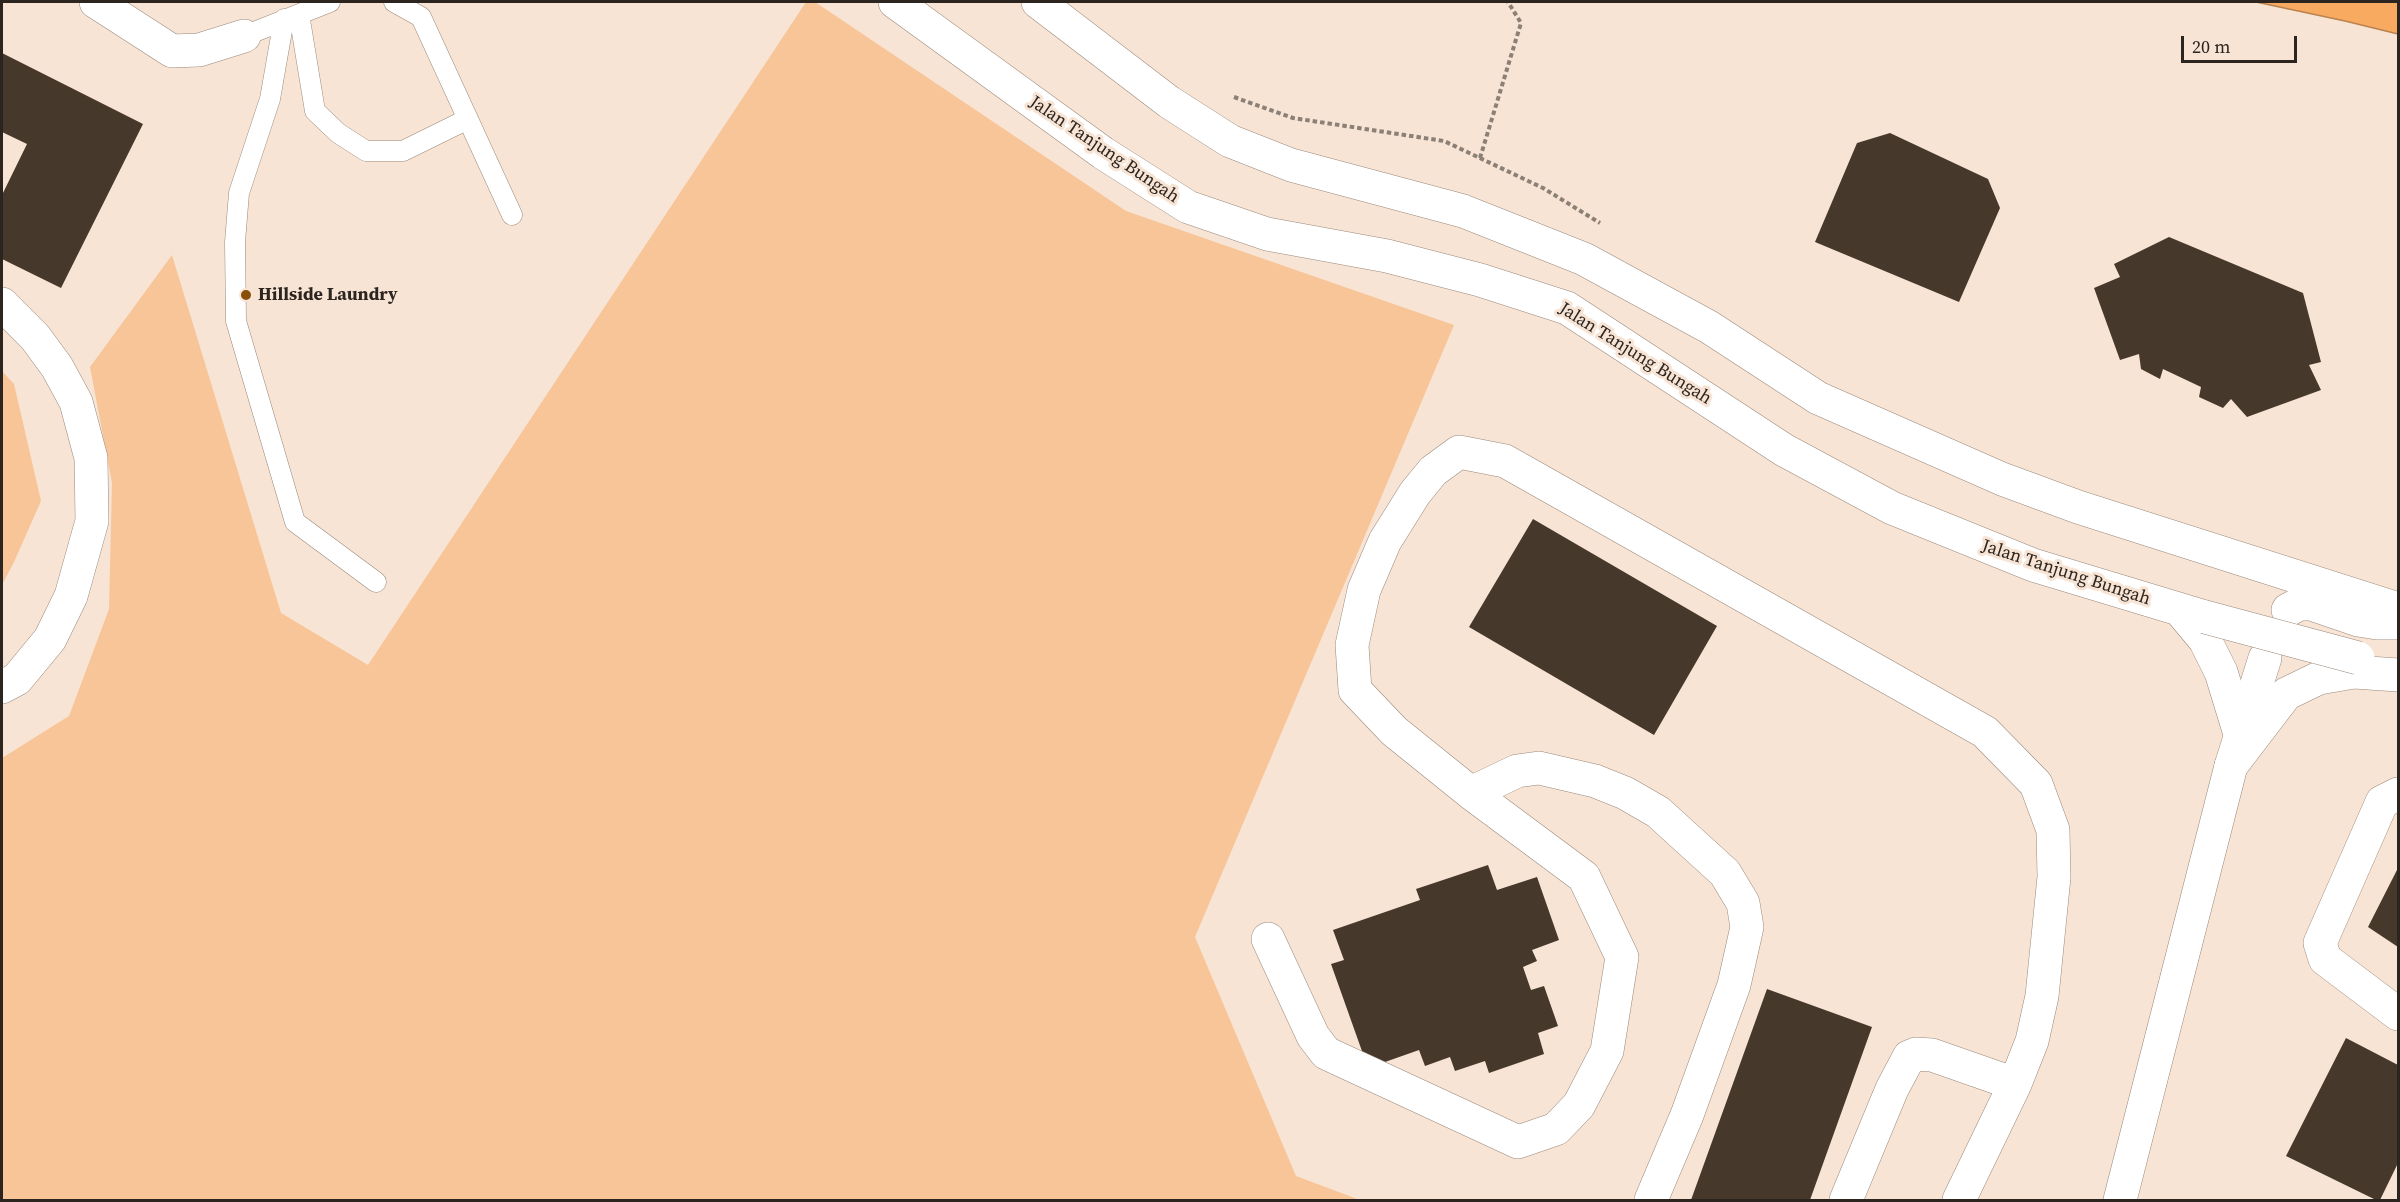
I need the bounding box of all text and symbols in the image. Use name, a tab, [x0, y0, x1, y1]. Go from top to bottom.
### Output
scale bar	[2184, 24, 2300, 62]
text: 20 m	[2192, 34, 2230, 59]
street label: Jalan Tanjung Bungah	[1025, 92, 1183, 208]
place label: Hillside Laundry	[258, 284, 398, 306]
marker: Hillside Laundry	[239, 288, 253, 302]
street label: Jalan Tanjung Bungah	[1555, 298, 1715, 410]
street label: Jalan Tanjung Bungah	[1979, 536, 2153, 610]

